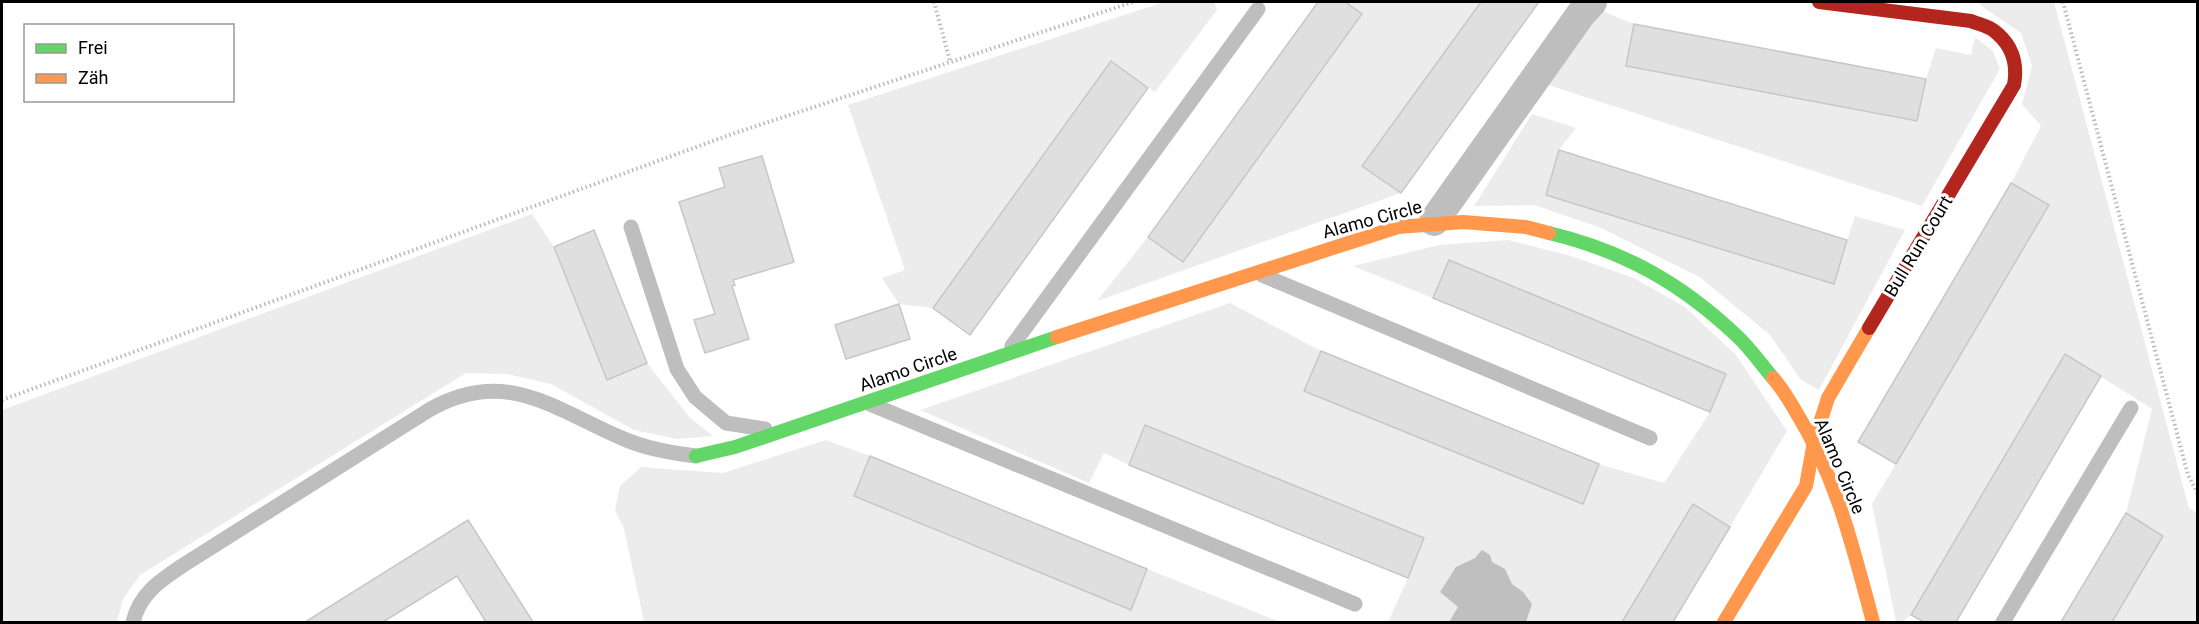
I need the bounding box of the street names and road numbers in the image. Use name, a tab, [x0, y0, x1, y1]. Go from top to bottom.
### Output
street label: Bull Run Court	[1880, 192, 1956, 300]
street label: Alamo Circle	[1320, 196, 1424, 242]
street label: Alamo Circle	[856, 343, 960, 395]
street label: Alamo Circle	[1810, 415, 1870, 517]

